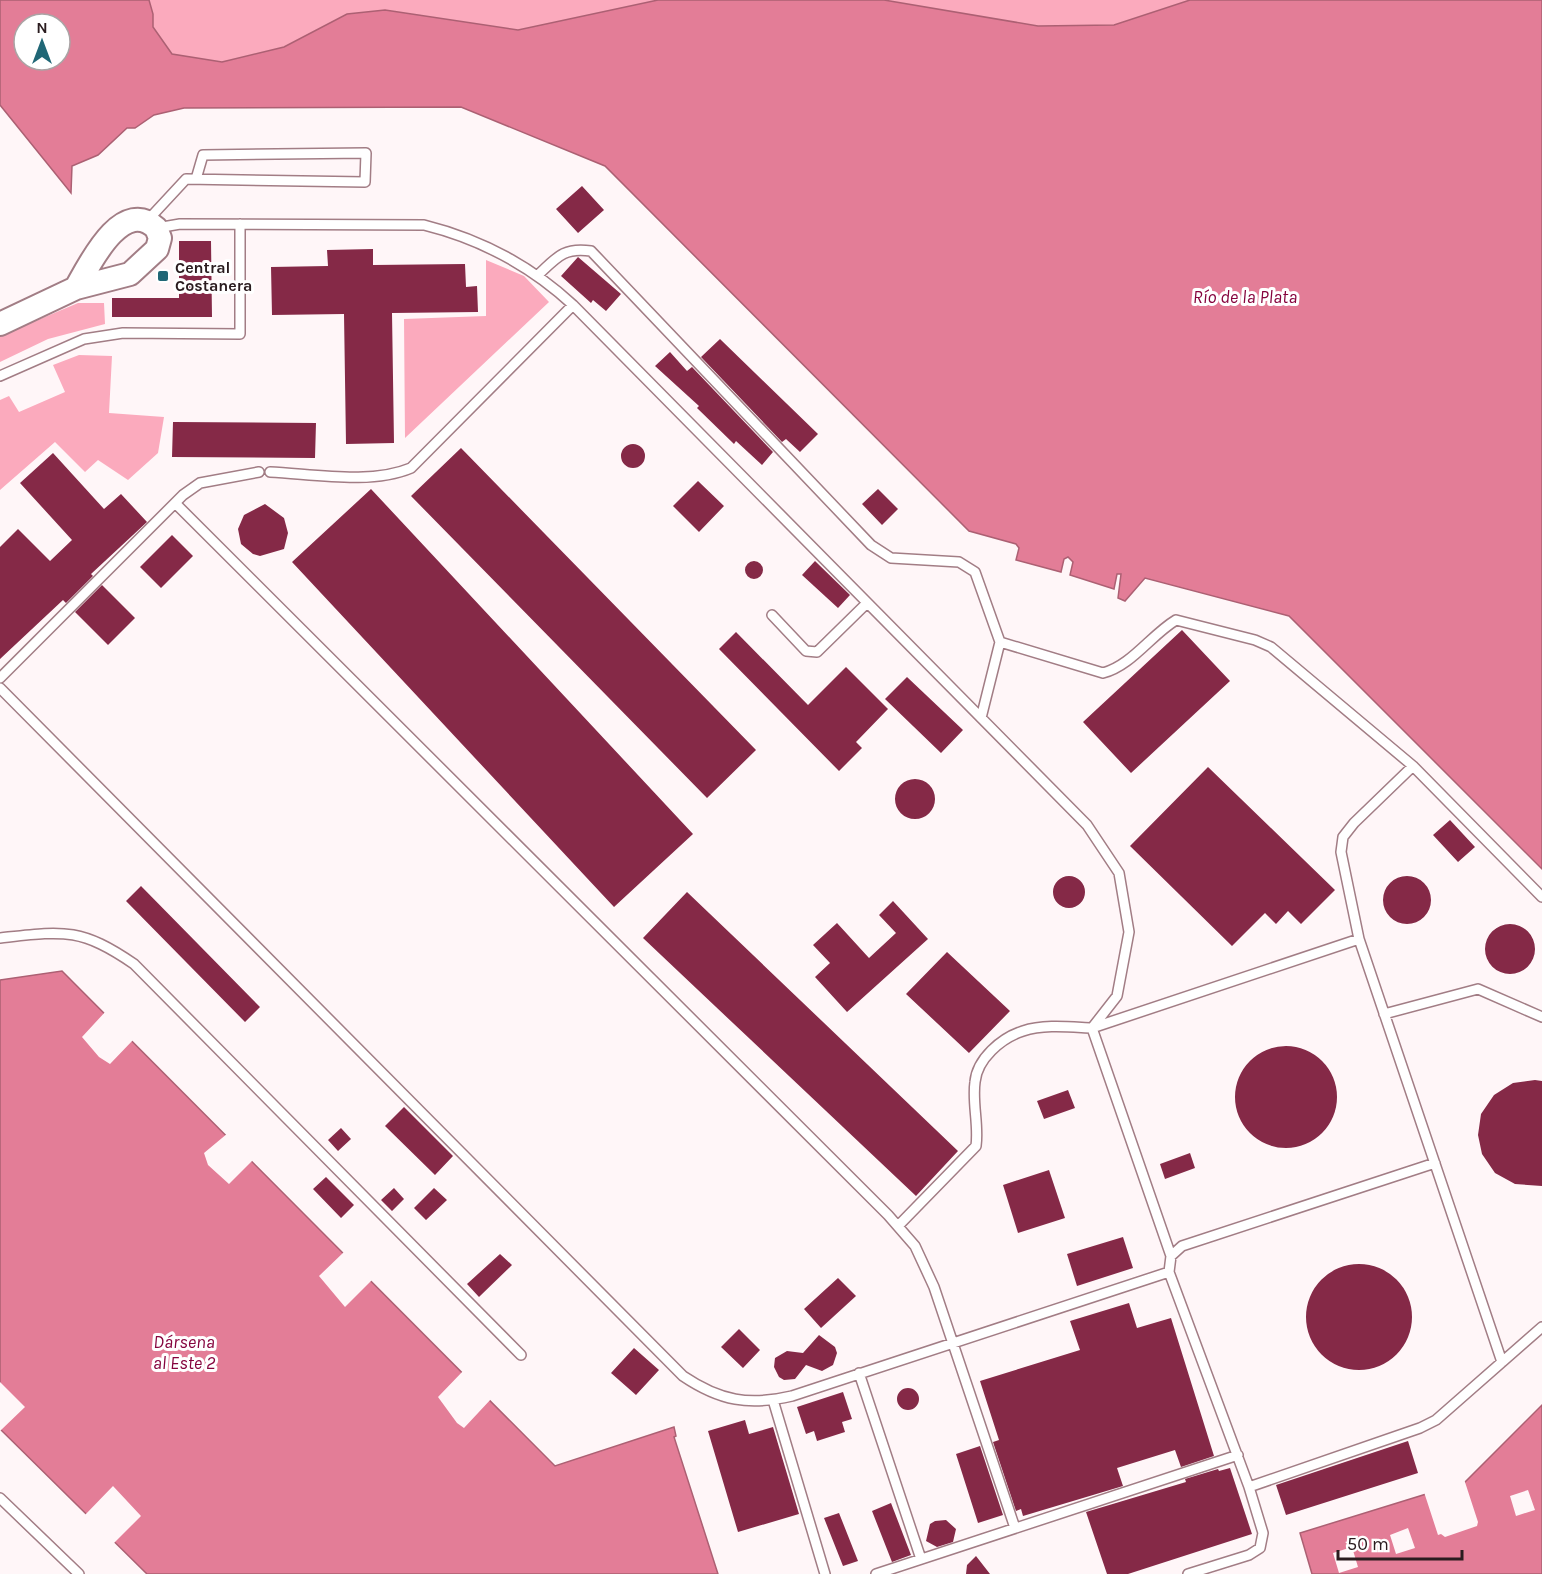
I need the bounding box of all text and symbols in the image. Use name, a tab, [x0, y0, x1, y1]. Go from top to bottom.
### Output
north arrow	[12, 12, 72, 72]
text: N	[36, 18, 48, 37]
place label: Central Costanera	[175, 258, 252, 295]
marker: Central Costanera	[156, 269, 170, 283]
water label: Río de la Plata	[1193, 286, 1297, 308]
water label: Dársena al Este 2	[153, 1331, 216, 1374]
scale bar	[1338, 1523, 1462, 1561]
text: 50 m	[1347, 1533, 1389, 1555]

